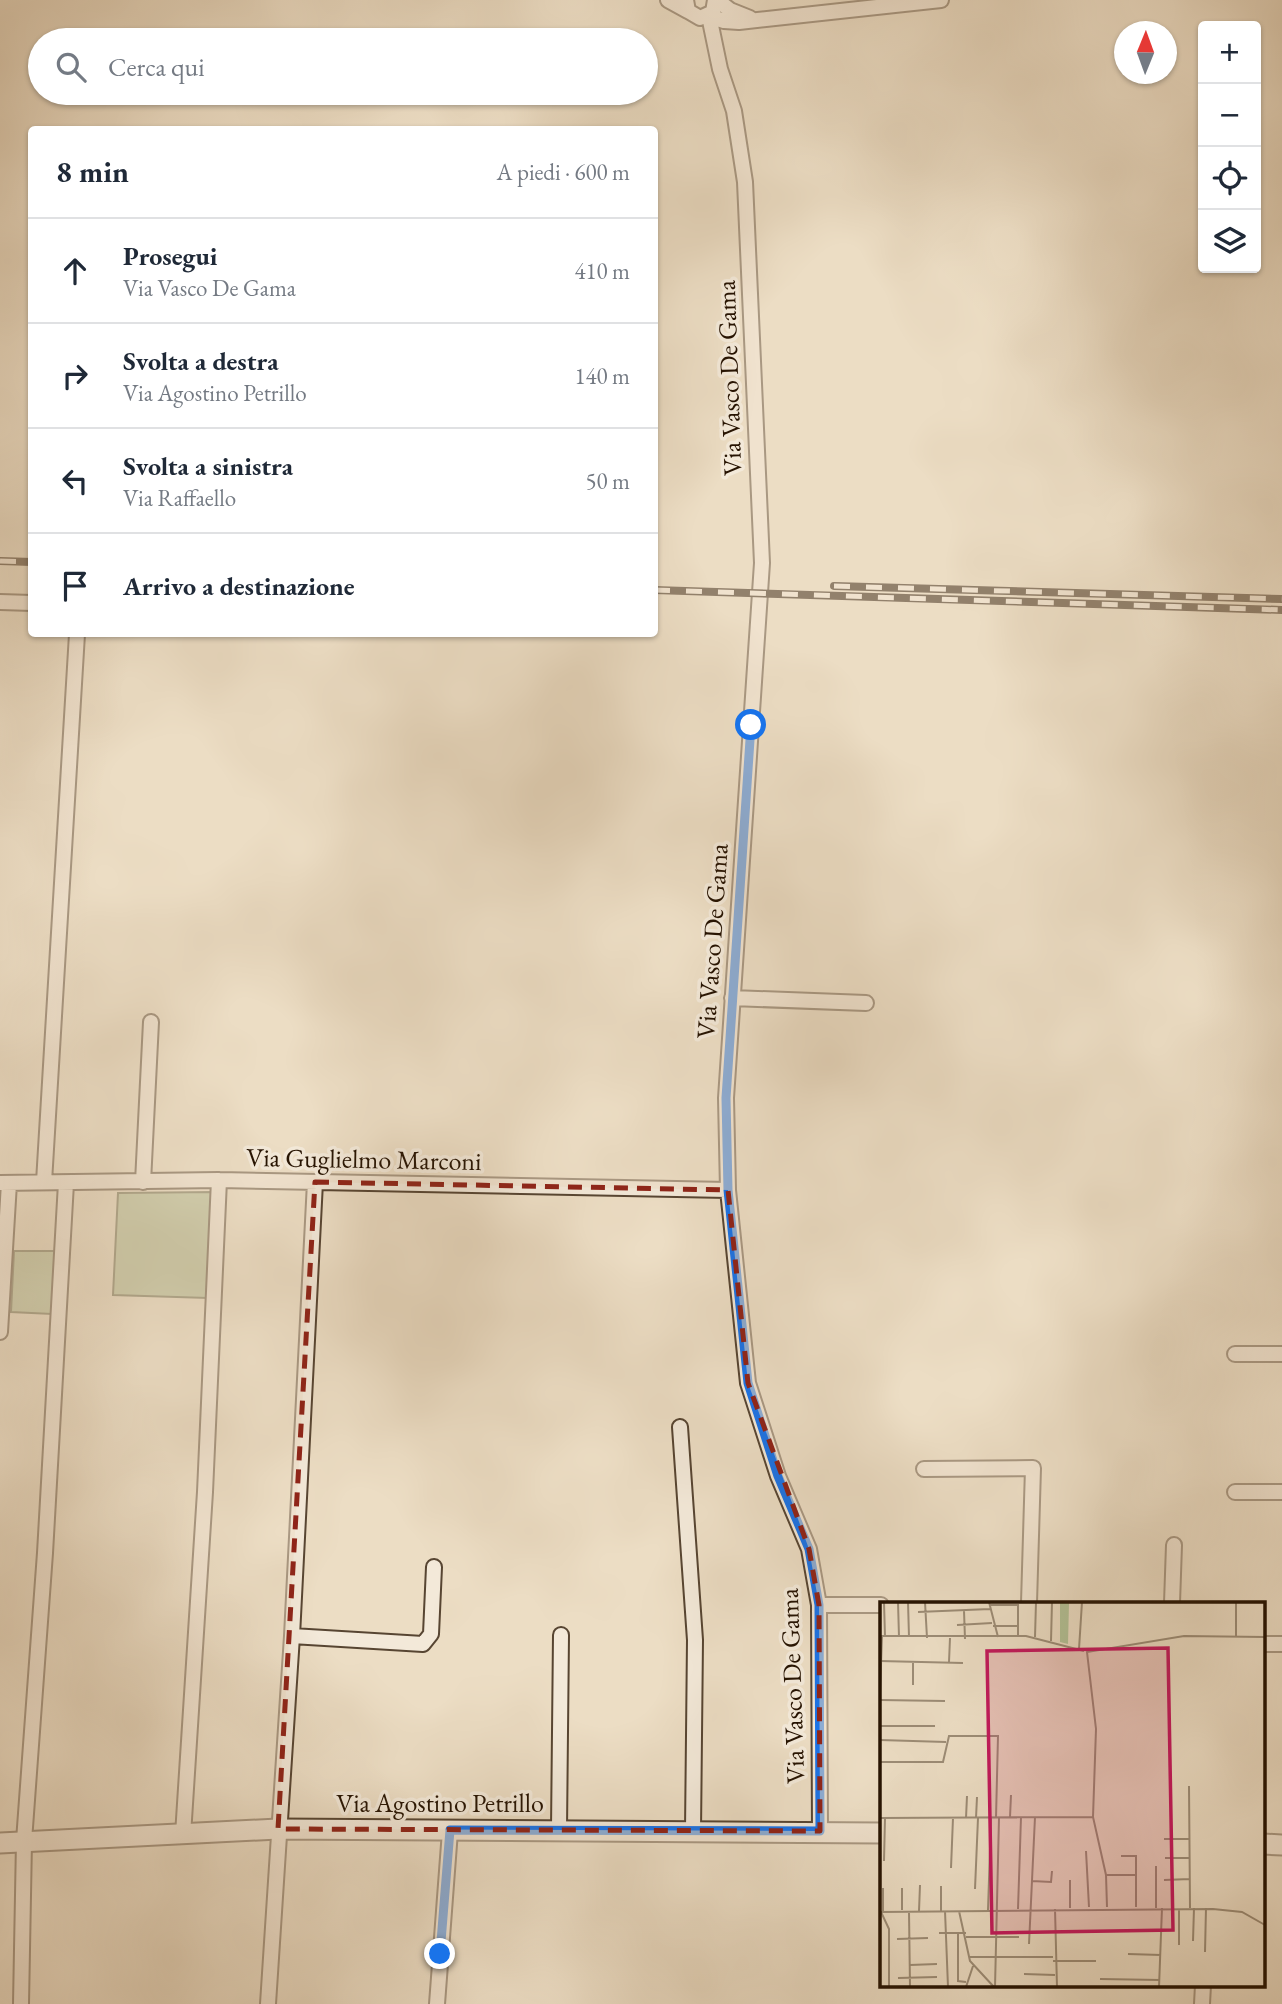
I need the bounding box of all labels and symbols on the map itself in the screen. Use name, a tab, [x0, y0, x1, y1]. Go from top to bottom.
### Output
north arrow	[1114, 21, 1177, 84]
street label: Via Vasco De Gama	[709, 279, 749, 476]
route start	[735, 709, 766, 740]
street label: Via Vasco De Gama	[688, 842, 736, 1040]
street label: Via Guglielmo Marconi	[246, 1140, 482, 1178]
street label: Via Vasco De Gama	[772, 1587, 812, 1784]
inset map	[880, 1602, 1264, 1986]
street label: Via Agostino Petrillo	[336, 1786, 544, 1820]
route end	[424, 1938, 455, 1969]

